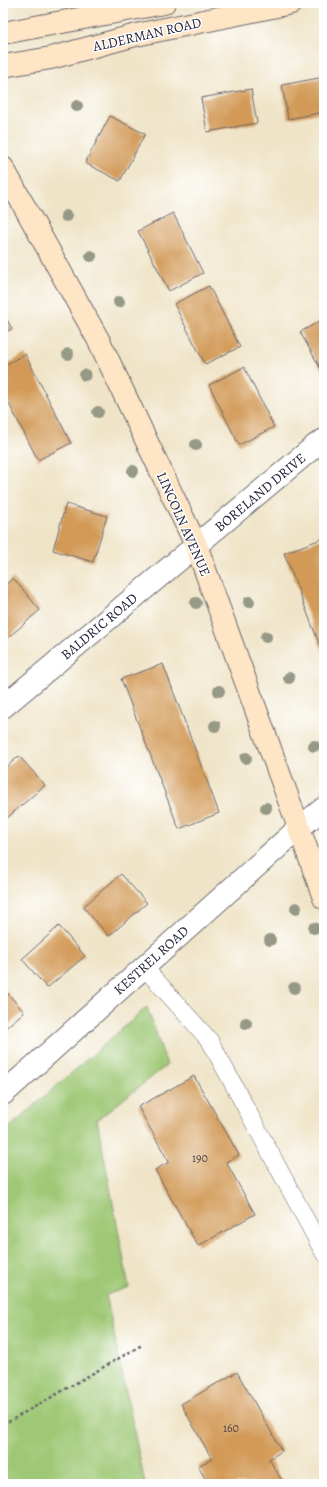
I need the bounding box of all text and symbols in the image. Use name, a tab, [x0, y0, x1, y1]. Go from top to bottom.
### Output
street label: ALDERMAN ROAD	[90, 13, 203, 56]
street label: BORELAND DRIVE	[211, 449, 310, 536]
street label: LINCOLN AVENUE	[152, 469, 215, 579]
street label: BALDRIC ROAD	[57, 589, 142, 664]
street label: KESTREL ROAD	[110, 921, 193, 999]
house number: 190	[192, 1150, 208, 1166]
house number: 160	[223, 1420, 239, 1436]

